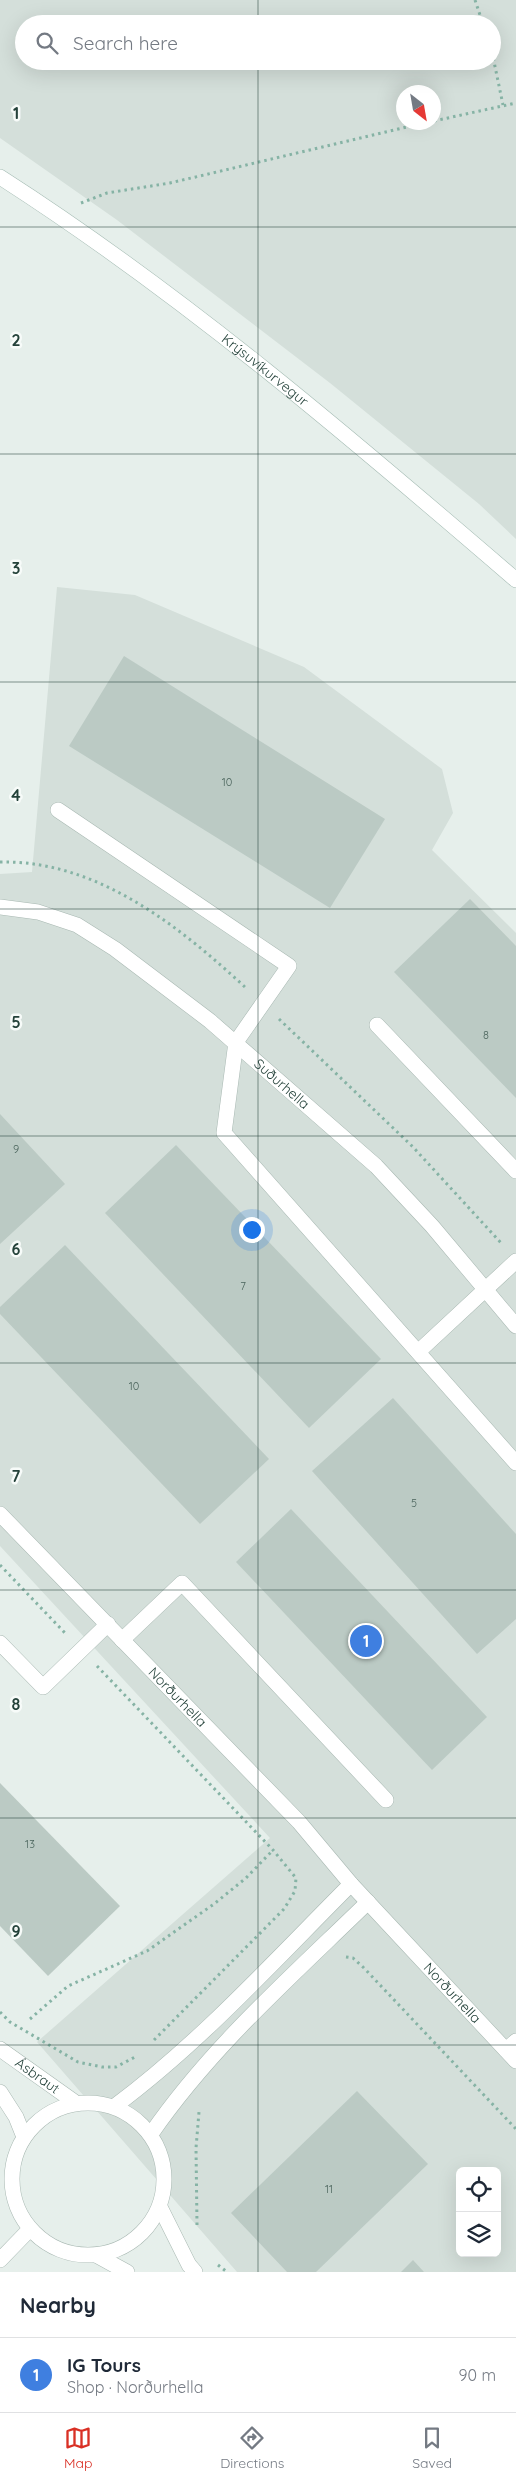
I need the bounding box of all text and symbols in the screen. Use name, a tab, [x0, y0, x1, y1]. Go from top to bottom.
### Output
search box	[15, 15, 501, 70]
icon: search	[33, 29, 61, 57]
text: Search here	[73, 31, 178, 55]
north arrow	[396, 85, 441, 130]
text: 1	[13, 103, 19, 123]
text: 2	[11, 330, 21, 350]
street label: Krýsuvíkurvegur	[218, 330, 313, 410]
text: 3	[12, 558, 20, 578]
house number: 10	[222, 775, 232, 789]
text: 4	[11, 785, 21, 805]
text: 5	[11, 1012, 21, 1032]
house number: 8	[483, 1028, 489, 1042]
street label: Suðurhella	[250, 1055, 313, 1113]
house number: 9	[13, 1142, 19, 1156]
your location	[239, 1217, 265, 1243]
text: 6	[12, 1239, 21, 1259]
house number: 7	[240, 1279, 246, 1293]
house number: 10	[129, 1379, 139, 1393]
text: 7	[12, 1466, 21, 1486]
house number: 5	[411, 1496, 417, 1510]
pin: 1	[350, 1622, 382, 1660]
street label: Norðurhella	[145, 1663, 211, 1731]
text: 8	[12, 1694, 21, 1714]
house number: 13	[25, 1837, 35, 1851]
text: 9	[11, 1921, 21, 1941]
street label: Norðurhella	[420, 1959, 485, 2027]
street label: Ásbraut	[12, 2054, 63, 2098]
map controls	[456, 2167, 501, 2257]
button: locate	[456, 2167, 501, 2212]
house number: 11	[325, 2182, 333, 2196]
button: layers	[456, 2212, 501, 2257]
text: Nearby	[20, 2292, 96, 2318]
text: IG Tours	[67, 2353, 141, 2377]
text: 1	[33, 2365, 39, 2385]
text: 90 m	[459, 2365, 496, 2385]
text: Shop · Norðurhella	[67, 2377, 203, 2397]
tab: Map	[64, 2424, 92, 2472]
tab: Directions	[220, 2424, 284, 2472]
tab: Saved	[412, 2424, 452, 2472]

